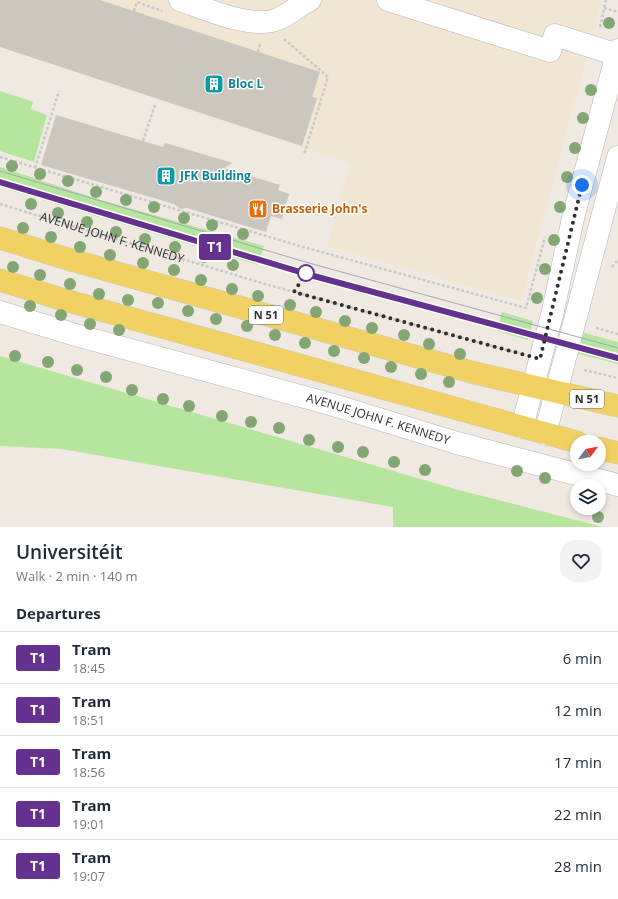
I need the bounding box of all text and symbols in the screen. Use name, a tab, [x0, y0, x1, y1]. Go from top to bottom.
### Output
building icon: Bloc L	[203, 73, 225, 95]
place label: Bloc L	[228, 75, 263, 92]
building icon: JFK Building	[155, 165, 177, 187]
place label: JFK Building	[179, 167, 251, 184]
your location	[572, 175, 592, 195]
restaurant icon: Brasserie John's	[247, 198, 269, 220]
place label: Brasserie John's	[272, 200, 367, 217]
street label: AVENUE JOHN F. KENNEDY	[38, 208, 186, 267]
line badge: T1	[197, 234, 233, 260]
text: T1	[207, 237, 223, 256]
unlabelled marker	[297, 264, 315, 282]
road number: N 51	[249, 306, 283, 324]
street label: AVENUE JOHN F. KENNEDY	[304, 389, 452, 448]
road number: N 51	[570, 390, 604, 408]
north arrow	[570, 435, 606, 471]
map controls	[570, 435, 606, 515]
button: layers	[570, 479, 606, 515]
text: Universitéit	[16, 539, 123, 565]
button: heart	[560, 540, 602, 582]
text: Walk · 2 min · 140 m	[16, 567, 138, 585]
text: Departures	[16, 603, 101, 623]
text: Tram	[72, 639, 111, 659]
text: T1	[30, 648, 46, 667]
text: 6 min	[563, 648, 602, 668]
text: 18:45	[72, 659, 105, 677]
text: Tram	[72, 691, 111, 711]
text: T1	[30, 700, 46, 719]
text: 12 min	[554, 700, 602, 720]
text: 18:51	[72, 711, 105, 729]
text: Tram	[72, 743, 111, 763]
text: T1	[30, 752, 46, 771]
text: 17 min	[554, 752, 602, 772]
text: 18:56	[72, 763, 105, 781]
text: Tram	[72, 795, 111, 815]
text: T1	[30, 804, 46, 823]
text: 22 min	[554, 804, 602, 824]
text: 19:01	[72, 815, 105, 833]
text: Tram	[72, 847, 111, 867]
text: T1	[30, 856, 46, 875]
text: 28 min	[554, 856, 602, 876]
text: 19:07	[72, 867, 105, 885]

